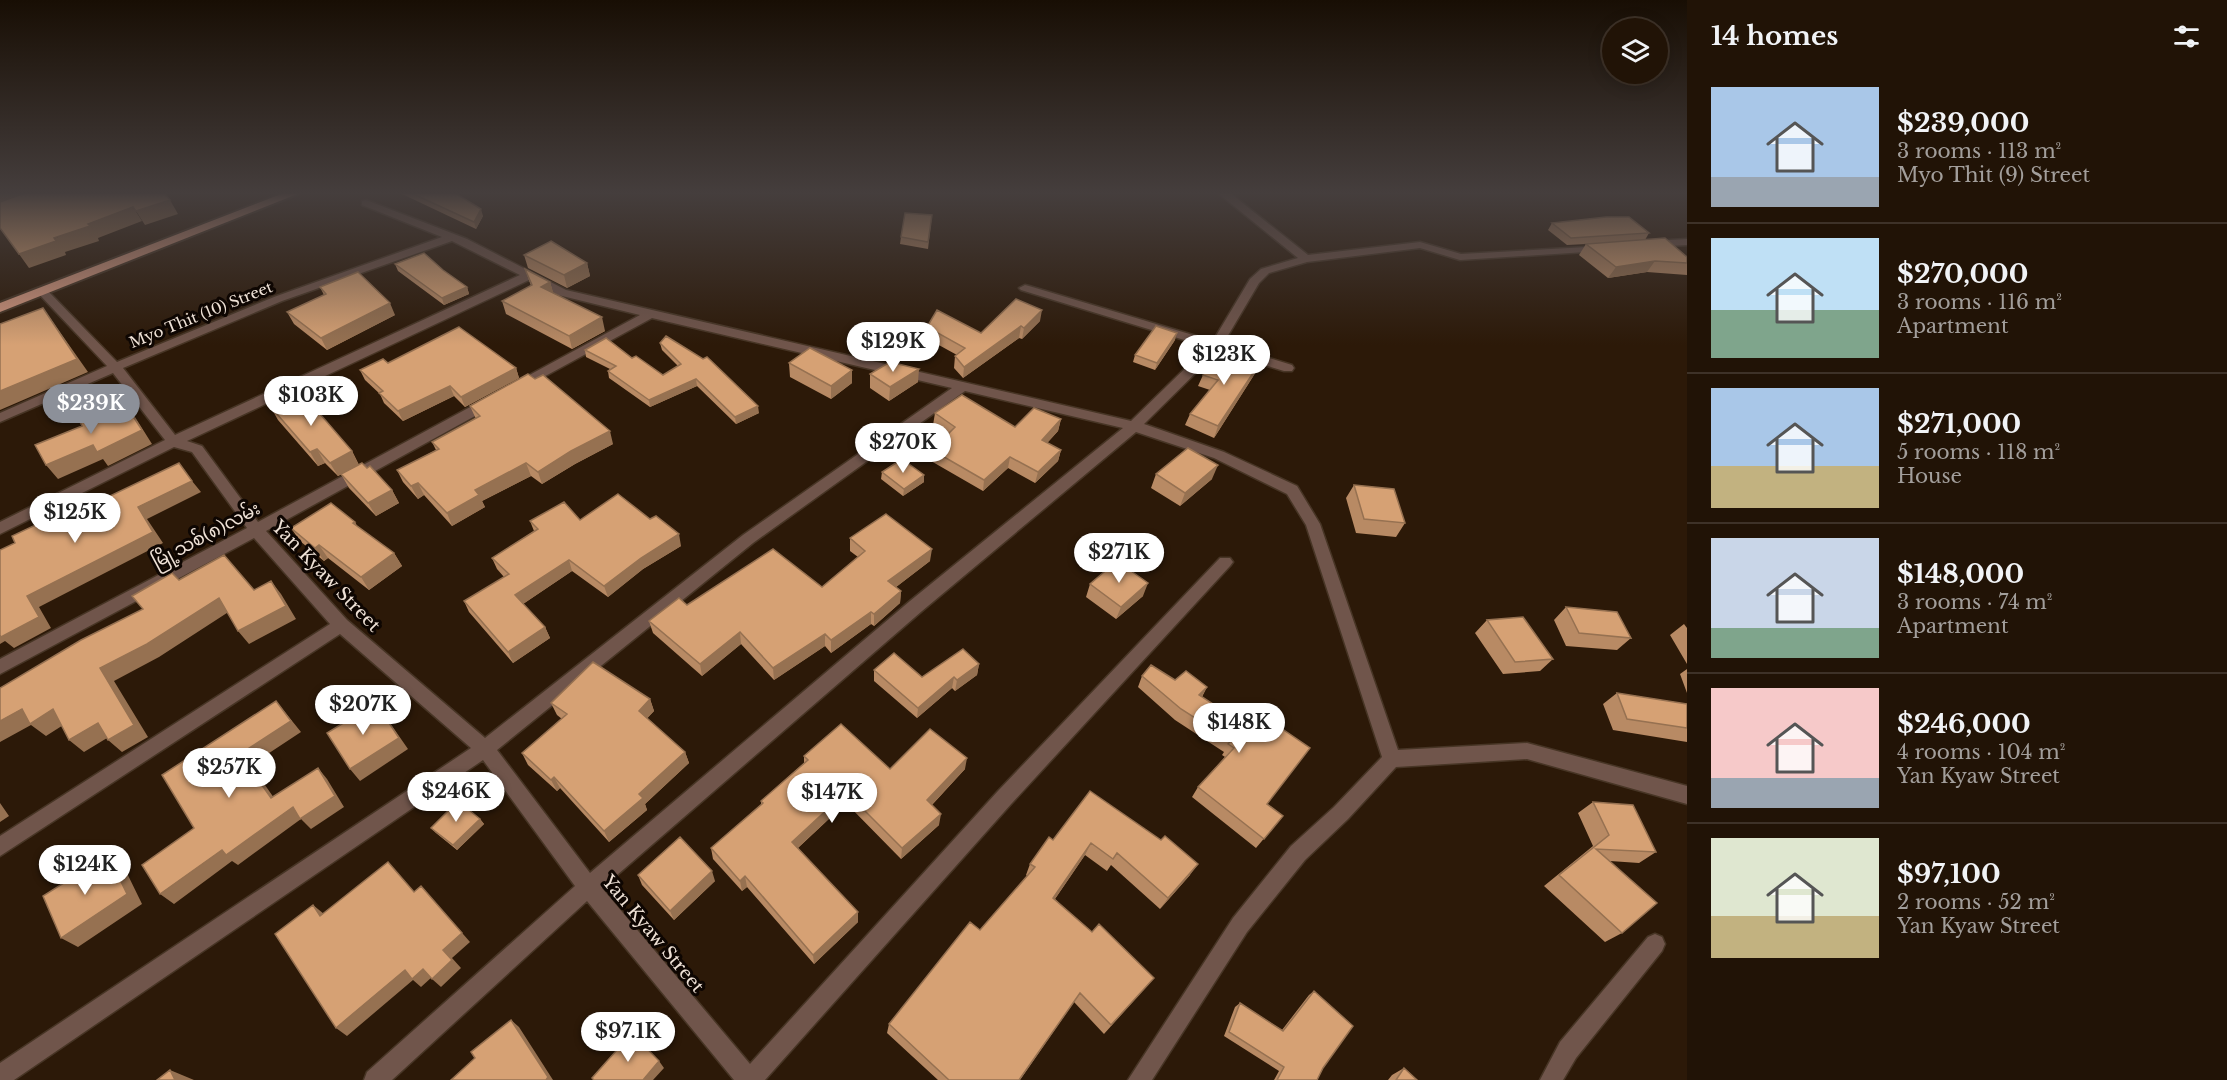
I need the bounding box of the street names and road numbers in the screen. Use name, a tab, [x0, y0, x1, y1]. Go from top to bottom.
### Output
street label: Myo Thit (10) Street	[126, 277, 275, 352]
street label: မြို့သစ်(၈)လမ်း	[147, 495, 266, 576]
street label: Yan Kyaw Street	[266, 515, 385, 637]
street label: Yan Kyaw Street	[597, 870, 709, 997]

